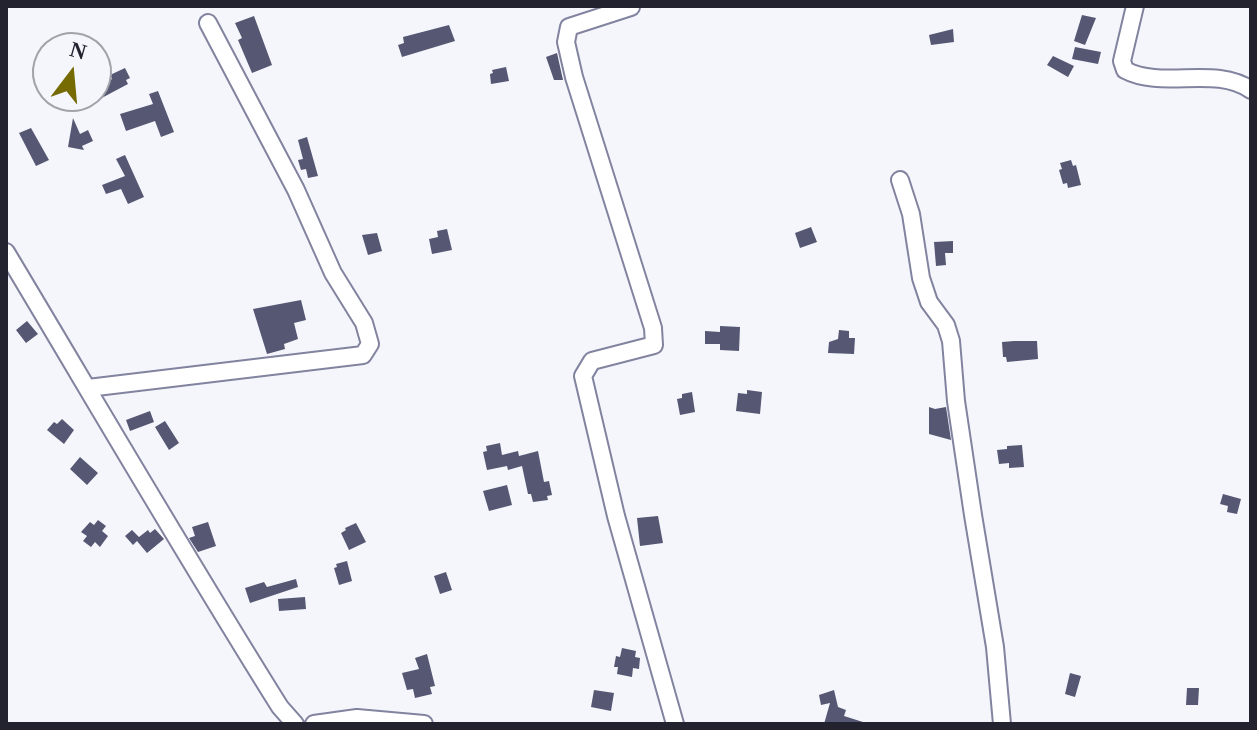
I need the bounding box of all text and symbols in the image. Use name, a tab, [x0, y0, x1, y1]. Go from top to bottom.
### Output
north arrow	[32, 32, 112, 112]
text: N	[67, 36, 89, 65]

